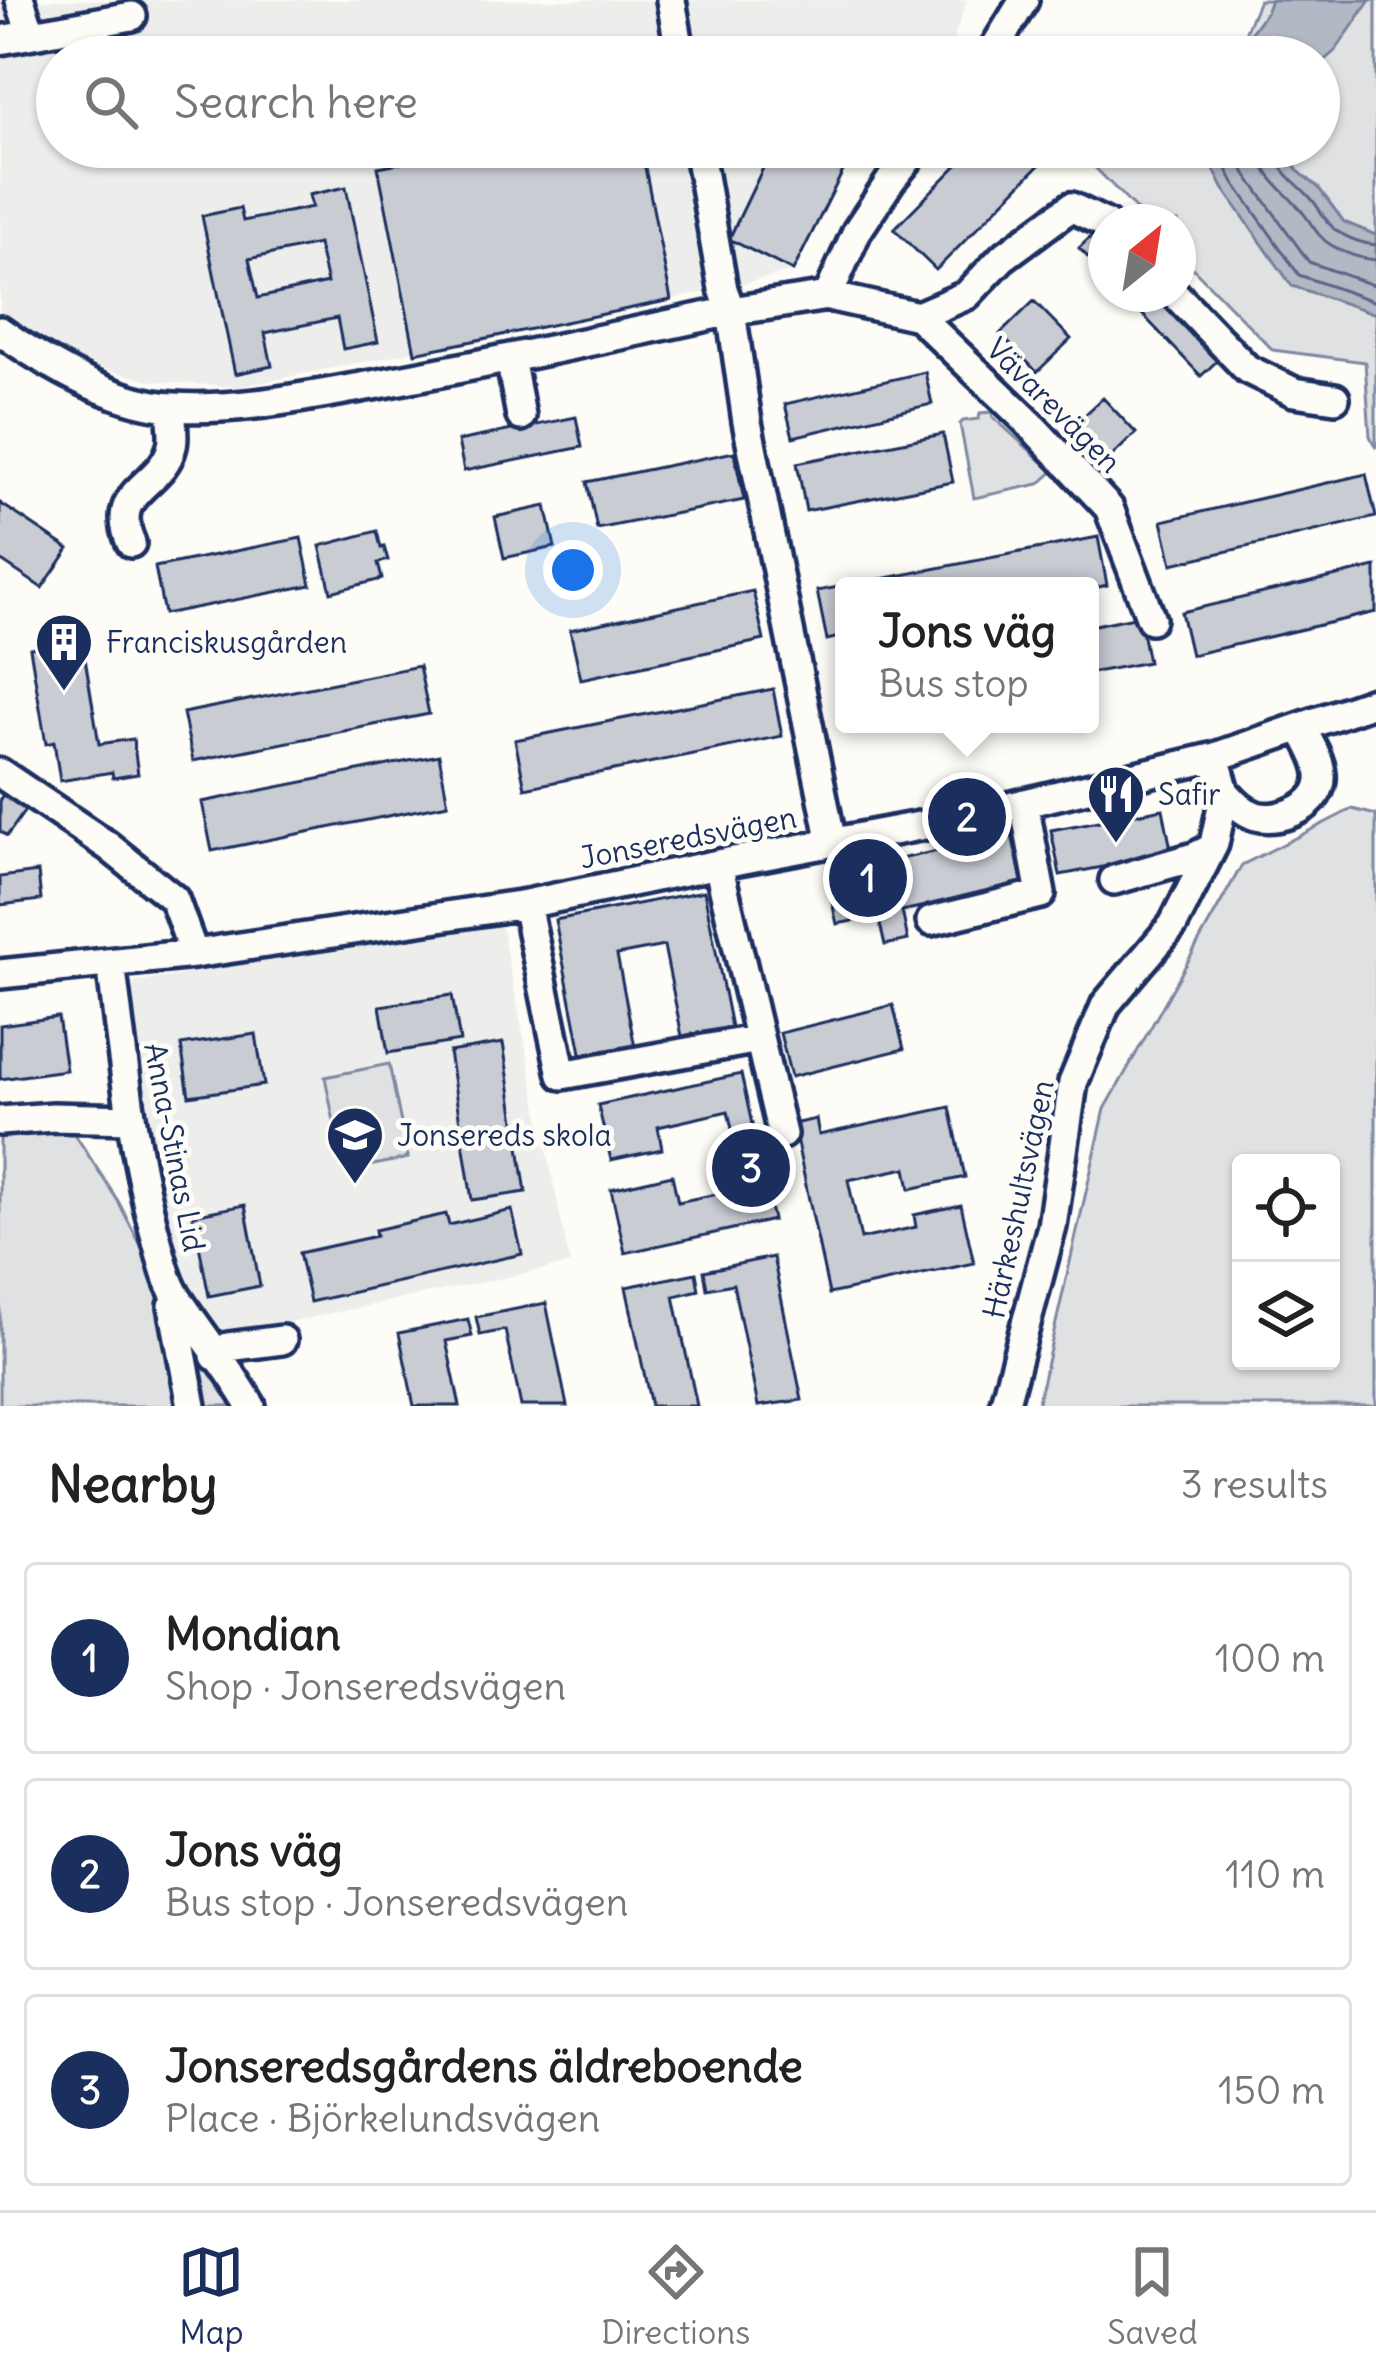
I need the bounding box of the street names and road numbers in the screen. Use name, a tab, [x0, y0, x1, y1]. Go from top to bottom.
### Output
street label: Vävarevägen	[979, 330, 1129, 480]
street label: Jonseredsvägen	[577, 797, 799, 877]
street label: Anna-Stinas Lid	[136, 1039, 214, 1255]
street label: Härkeshultsvägen	[974, 1076, 1062, 1322]

